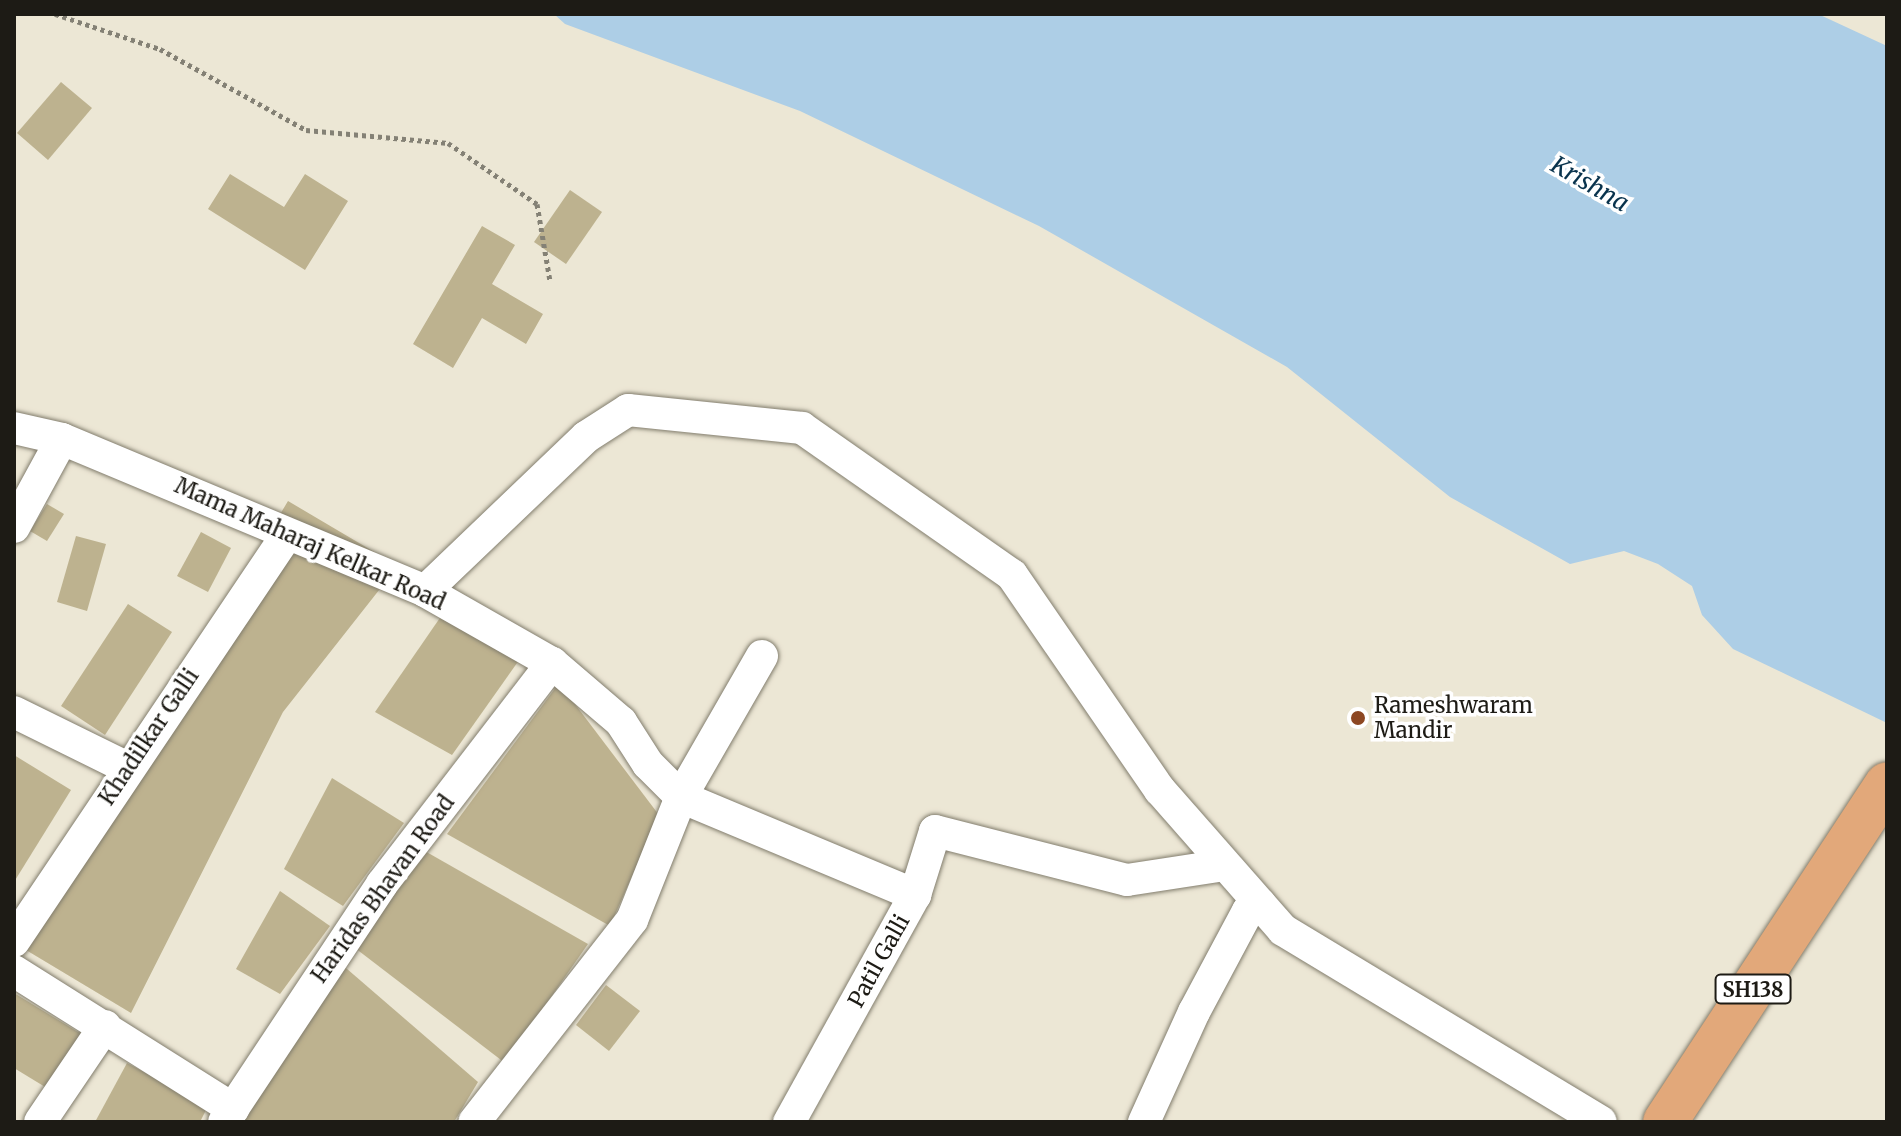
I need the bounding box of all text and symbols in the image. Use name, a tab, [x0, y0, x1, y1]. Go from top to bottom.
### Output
water label: Krishna	[1546, 150, 1634, 218]
street label: Mama Maharaj Kelkar Road	[171, 472, 449, 616]
street label: Khadilkar Galli	[94, 664, 204, 810]
place label: Rameshwaram Mandir	[1374, 692, 1533, 744]
marker: Rameshwaram Mandir	[1349, 709, 1367, 727]
street label: Haridas Bhavan Road	[306, 790, 460, 988]
street label: Patil Galli	[843, 910, 915, 1012]
road number: SH138	[1713, 973, 1793, 1005]

